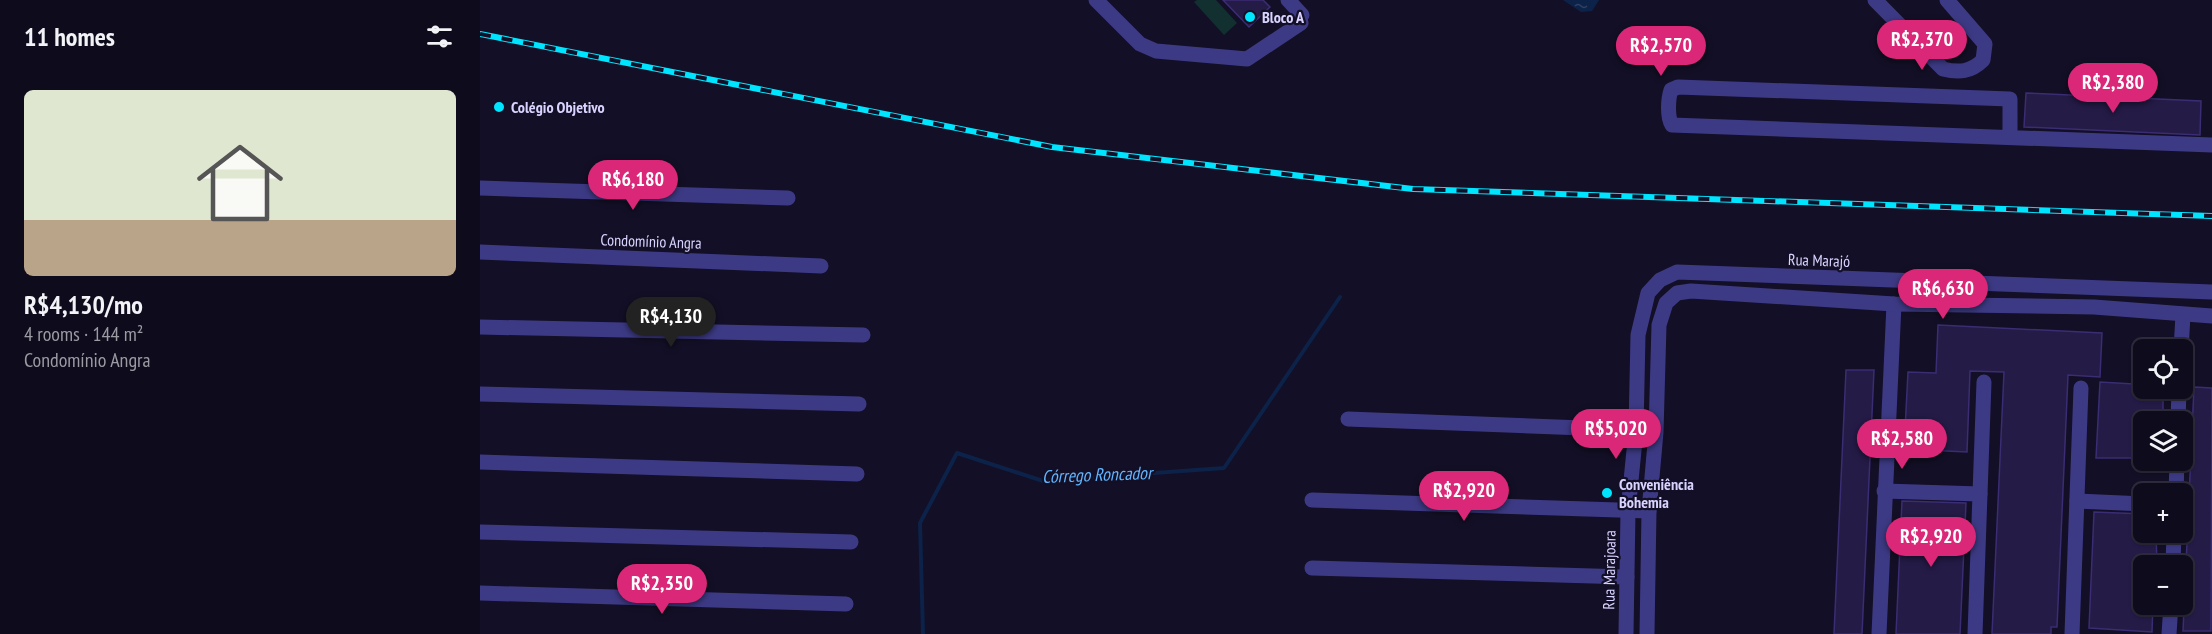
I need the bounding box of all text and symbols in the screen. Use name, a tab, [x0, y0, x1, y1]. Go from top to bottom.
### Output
place label: Bloco A	[1262, 7, 1305, 27]
marker: Bloco A	[1243, 10, 1257, 24]
text: 11 homes	[24, 20, 115, 53]
icon: filters	[423, 20, 456, 53]
pin: R$2,370	[1867, 20, 1977, 71]
pin: R$2,570	[1606, 26, 1716, 77]
text: R$2,370	[1891, 26, 1953, 52]
text: R$2,570	[1630, 32, 1692, 58]
pin: R$2,380	[2058, 63, 2168, 114]
text: R$2,380	[2082, 69, 2144, 95]
place label: Colégio Objetivo	[511, 97, 605, 117]
marker: Colégio Objetivo	[492, 100, 506, 114]
icon: home	[186, 129, 294, 237]
pin: R$6,180	[578, 160, 688, 211]
text: R$6,180	[602, 166, 664, 192]
street label: Condomínio Angra	[600, 229, 702, 253]
street label: Rua Marajó	[1788, 249, 1850, 271]
pin: R$6,630	[1888, 269, 1998, 320]
text: R$6,630	[1912, 275, 1974, 301]
text: R$4,130/mo	[24, 288, 143, 321]
pin: R$4,130	[616, 297, 726, 348]
text: R$4,130	[640, 303, 702, 329]
text: 4 rooms · 144 m²	[24, 321, 143, 347]
map controls	[2133, 339, 2193, 615]
button: locate	[2133, 339, 2193, 399]
text: Condomínio Angra	[24, 347, 151, 373]
pin: R$5,020	[1561, 409, 1671, 460]
button: layers	[2133, 411, 2193, 471]
text: R$5,020	[1585, 415, 1647, 441]
pin: R$2,580	[1847, 419, 1957, 470]
text: R$2,580	[1871, 425, 1933, 451]
water label: Córrego Roncador	[1042, 461, 1155, 488]
pin: R$2,920	[1409, 471, 1519, 522]
place label: Conveniência Bohemia	[1619, 474, 1694, 512]
text: R$2,920	[1433, 477, 1495, 503]
button: +	[2133, 483, 2193, 543]
marker: Conveniência Bohemia	[1600, 486, 1614, 500]
pin: R$2,920	[1876, 517, 1986, 568]
text: R$2,920	[1900, 523, 1962, 549]
street label: Rua Marajoara	[1598, 530, 1620, 610]
button: −	[2133, 555, 2193, 615]
pin: R$2,350	[607, 564, 717, 615]
text: R$2,350	[631, 570, 693, 596]

